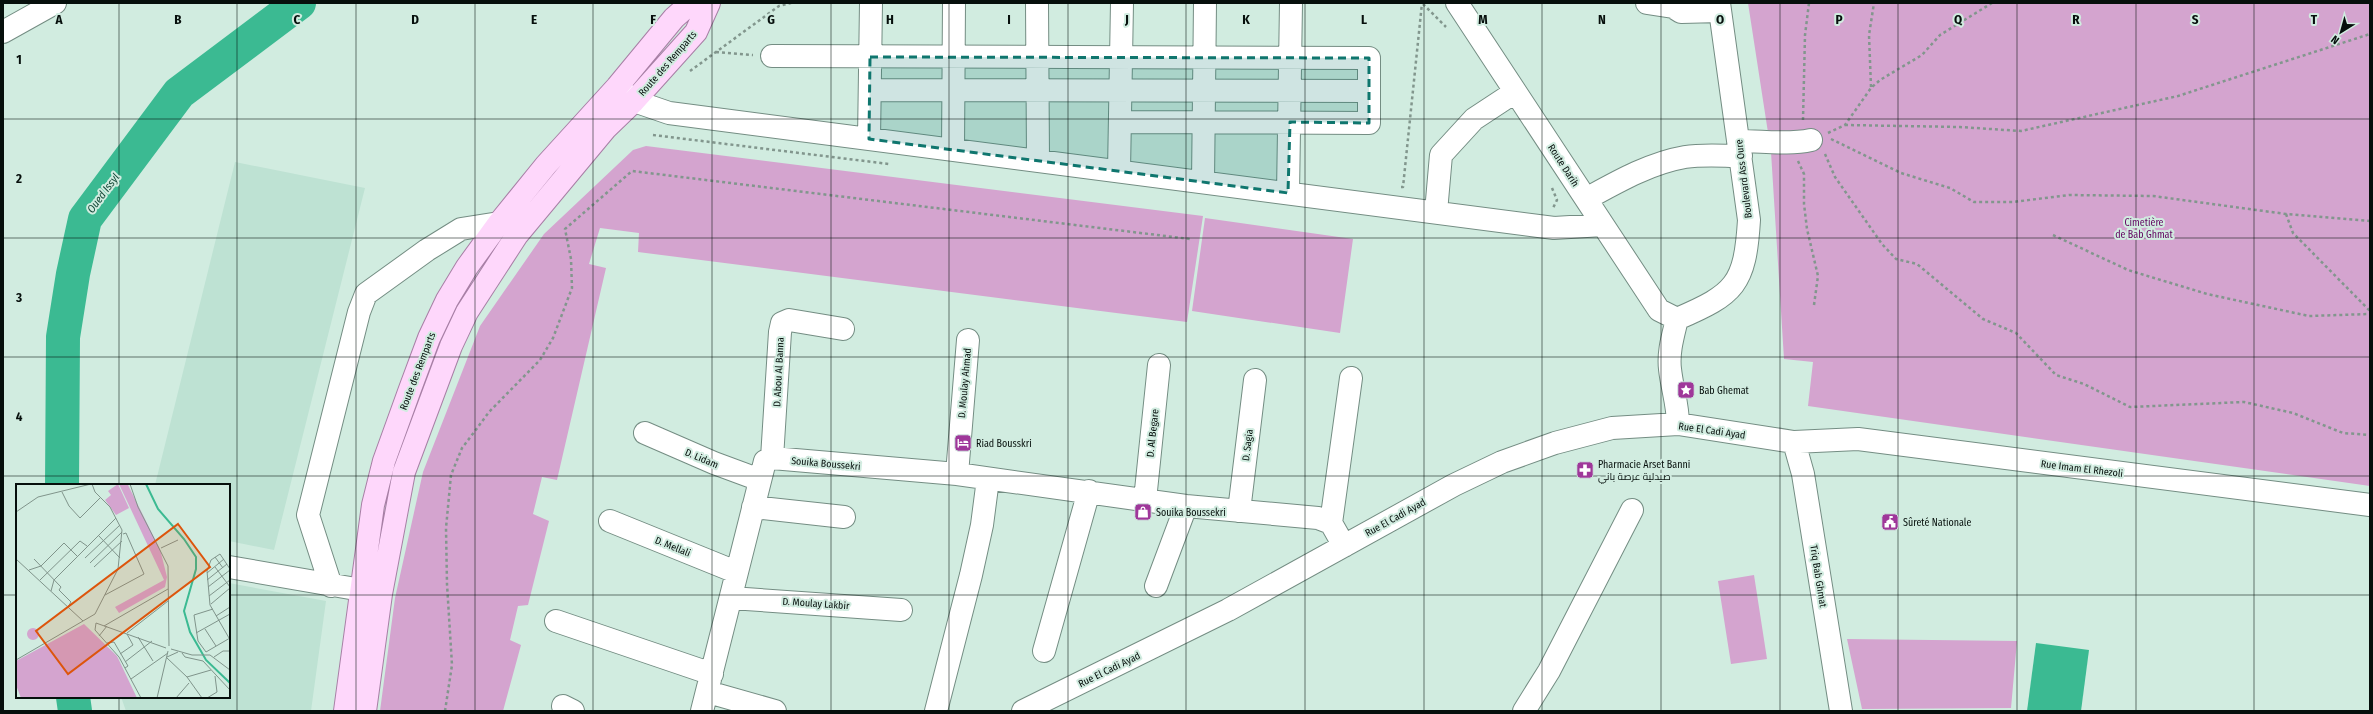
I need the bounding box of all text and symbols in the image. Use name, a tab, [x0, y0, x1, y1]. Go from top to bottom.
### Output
text: A	[54, 12, 63, 27]
text: B	[174, 12, 182, 27]
text: C	[294, 12, 301, 27]
text: D	[411, 12, 419, 27]
text: E	[531, 12, 537, 27]
text: F	[650, 12, 656, 27]
text: G	[767, 12, 775, 27]
text: H	[886, 12, 894, 27]
text: I	[1007, 12, 1011, 27]
text: J	[1124, 12, 1129, 27]
text: K	[1242, 12, 1250, 27]
text: L	[1361, 12, 1367, 27]
text: M	[1478, 12, 1488, 27]
text: N	[1598, 12, 1606, 27]
text: O	[1716, 12, 1724, 27]
text: P	[1835, 12, 1843, 27]
text: Q	[1954, 12, 1963, 27]
text: R	[2072, 12, 2080, 27]
text: S	[2192, 12, 2199, 27]
text: T	[2311, 12, 2318, 27]
north arrow	[2321, 12, 2361, 52]
street label: Route des Remparts	[636, 29, 699, 99]
text: N	[2329, 32, 2342, 47]
text: 1	[16, 52, 22, 67]
street label: Boulevard Ass Oure	[1733, 139, 1755, 219]
street label: Route Darih	[1545, 142, 1581, 189]
text: 2	[15, 171, 22, 186]
water label: Oued Issyl	[84, 171, 122, 216]
park label: Cimetière de Bab Ghmat	[2115, 217, 2173, 241]
text: 3	[15, 290, 22, 305]
street label: Route des Remparts	[398, 331, 438, 412]
street label: D. Abou Al Banna	[771, 337, 787, 407]
street label: D. Moulay Ahmad	[956, 348, 974, 419]
place icon: Bab Ghemat	[1676, 380, 1696, 400]
place label: Bab Ghemat	[1699, 385, 1750, 397]
street label: D. Al Begare	[1145, 408, 1161, 458]
text: 4	[16, 409, 23, 424]
street label: Rue El Cadi Ayad	[1678, 420, 1746, 442]
street label: D. Sagia	[1240, 428, 1256, 462]
hotel icon: Riad Bousskri	[953, 433, 973, 453]
place label: Riad Bousskri	[976, 438, 1032, 450]
street label: D. Lidam	[683, 447, 720, 471]
street label: Souika Boussekri	[791, 455, 861, 473]
street label: Rue Imam El Rhezoli	[2040, 458, 2124, 480]
place label: Pharmacie Arset Banni صيدلية عرصة باني	[1598, 459, 1690, 484]
pharmacy icon: Pharmacie Arset Banni صيدلية عرصة باني	[1575, 460, 1595, 480]
inset map	[16, 484, 230, 698]
street label: Rue El Cadi Ayad	[1363, 496, 1428, 539]
shop icon: Souika Boussekri	[1133, 502, 1153, 522]
place label: Souika Boussekri	[1156, 507, 1226, 519]
public building icon: Sûreté Nationale	[1880, 512, 1900, 532]
place label: Sûreté Nationale	[1903, 517, 1971, 529]
street label: D. Mellali	[653, 534, 692, 559]
street label: Triq Bab Ghmat	[1807, 544, 1829, 609]
street label: D. Moulay Lakbir	[782, 596, 850, 612]
street label: Rue El Cadi Ayad	[1076, 650, 1142, 690]

